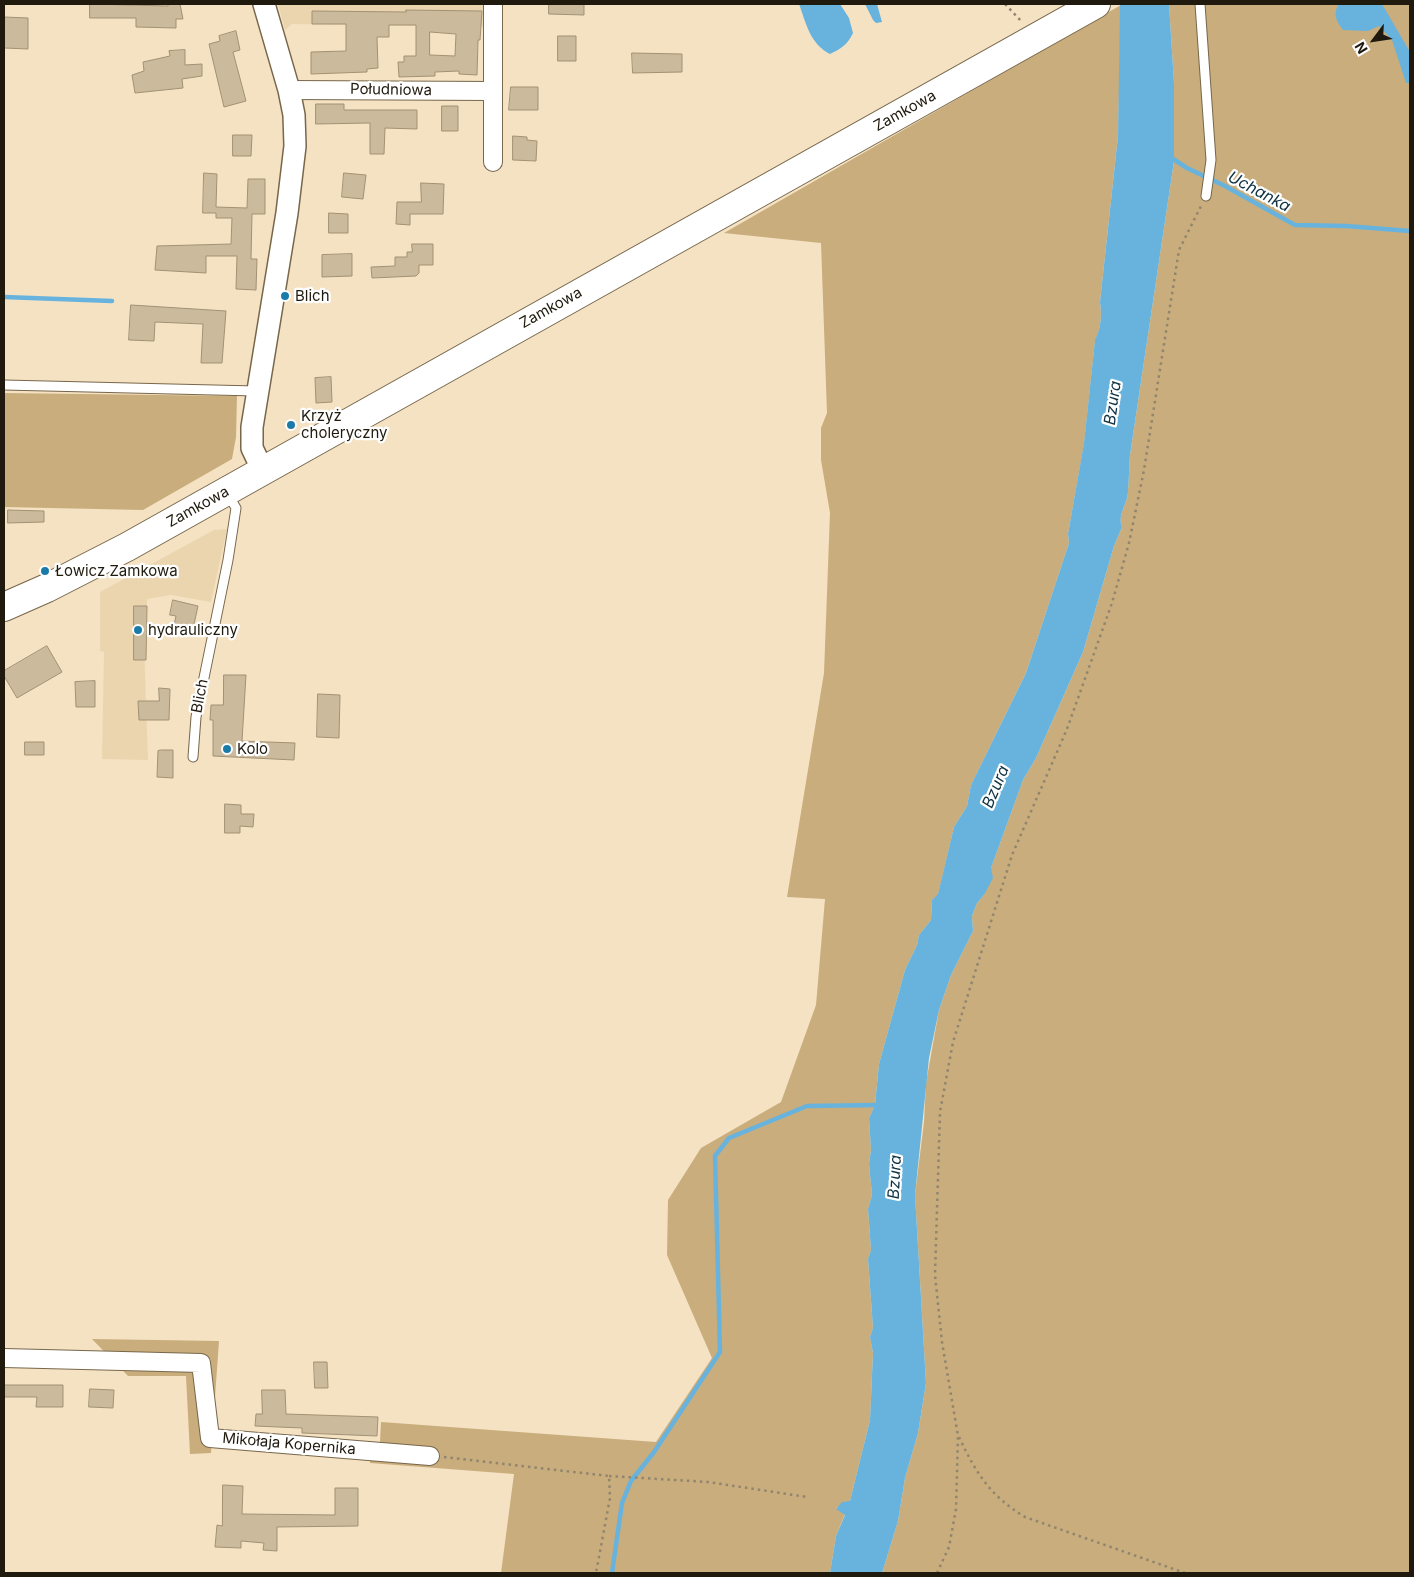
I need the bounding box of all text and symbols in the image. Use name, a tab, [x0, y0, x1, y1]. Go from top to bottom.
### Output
north arrow	[1349, 15, 1399, 65]
text: N	[1351, 39, 1371, 57]
street label: Południowa	[350, 80, 432, 100]
street label: Zamkowa	[871, 87, 939, 135]
water label: Uchanka	[1224, 168, 1294, 216]
street label: Zamkowa	[517, 284, 585, 332]
place label: Blich	[295, 287, 330, 305]
marker: Blich	[279, 290, 291, 302]
water label: Bzura	[1100, 380, 1126, 426]
place label: Krzyż choleryczny	[301, 407, 388, 442]
marker: Krzyż choleryczny	[285, 419, 297, 431]
street label: Zamkowa	[164, 483, 232, 531]
place label: Łowicz Zamkowa	[55, 562, 178, 580]
marker: Łowicz Zamkowa	[39, 565, 51, 577]
place label: hydrauliczny	[148, 621, 238, 639]
marker: hydrauliczny	[132, 624, 144, 636]
street label: Blich	[188, 677, 212, 715]
place label: Kolo	[237, 740, 268, 758]
marker: Kolo	[221, 743, 233, 755]
water label: Bzura	[978, 763, 1014, 811]
water label: Bzura	[884, 1154, 906, 1200]
street label: Mikołaja Kopernika	[222, 1429, 356, 1459]

